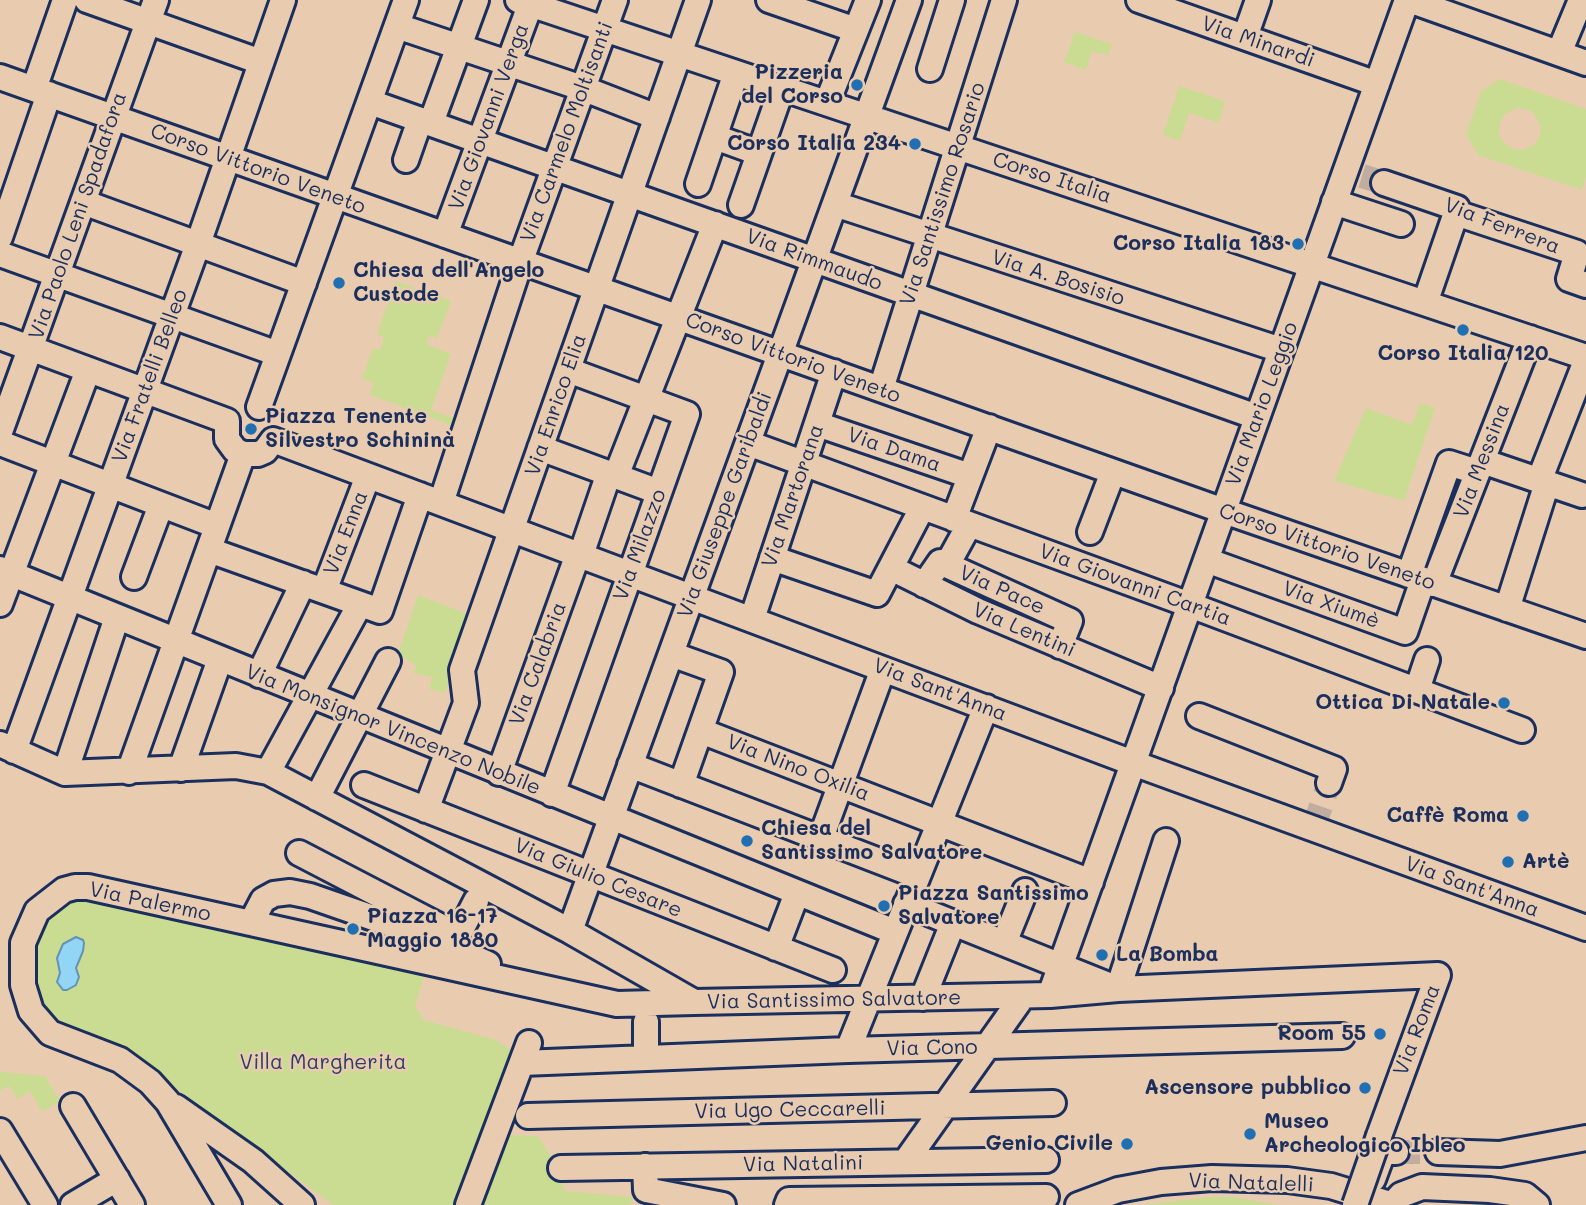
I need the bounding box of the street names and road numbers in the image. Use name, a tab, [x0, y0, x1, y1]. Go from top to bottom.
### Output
street label: Via Minardi	[1198, 11, 1318, 73]
street label: Via Carmelo Moltisanti	[515, 18, 619, 246]
street label: Via Giovanni Verga	[443, 20, 535, 214]
street label: Via Santissimo Rosario	[895, 79, 991, 309]
street label: Via Paolo Leni Spadafora	[24, 89, 132, 343]
street label: Corso Vittorio Veneto	[147, 118, 369, 220]
street label: Corso Italia	[989, 147, 1115, 209]
street label: Via Ferrera	[1440, 192, 1564, 260]
street label: Via Rimmaudo	[742, 224, 886, 296]
street label: Via A. Bosisio	[988, 245, 1128, 311]
street label: Via Fratelli Belleo	[107, 286, 193, 466]
street label: Corso Vittorio Veneto	[682, 307, 904, 409]
street label: Via Mario Leggio	[1221, 318, 1303, 490]
street label: Via Enrico Elia	[520, 331, 592, 479]
street label: Via Giuseppe Garibaldi	[672, 388, 778, 622]
street label: Via Messina	[1449, 400, 1515, 522]
street label: Via Martorana	[757, 421, 829, 571]
street label: Via Dama	[844, 422, 944, 478]
street label: Via Milazzo	[608, 486, 672, 604]
street label: Via Enna	[318, 487, 374, 579]
street label: Corso Vittorio Veneto	[1215, 498, 1439, 596]
street label: Via Giovanni Cartia	[1036, 539, 1234, 631]
street label: Via Pace	[955, 560, 1049, 620]
street label: Via Xiumè	[1279, 576, 1383, 634]
street label: Via Lentini	[969, 597, 1079, 663]
street label: Via Calabria	[504, 599, 572, 729]
street label: Via Sant'Anna	[870, 653, 1010, 727]
street label: Via Monsignor Vincenzo Nobile	[242, 659, 544, 801]
street label: Via Nino Oxilia	[723, 729, 873, 807]
street label: Via Giulio Cesare	[510, 833, 686, 923]
street label: Via Sant'Anna	[1401, 851, 1543, 923]
street label: Via Palermo	[87, 877, 213, 927]
street label: Via Roma	[1388, 981, 1446, 1079]
street label: Via Santissimo Salvatore	[707, 985, 961, 1015]
street label: Via Cono	[886, 1035, 978, 1061]
street label: Via Ugo Ceccarelli	[694, 1096, 886, 1124]
street label: Via Natalini	[743, 1150, 863, 1178]
street label: Via Natalelli	[1188, 1168, 1314, 1198]

